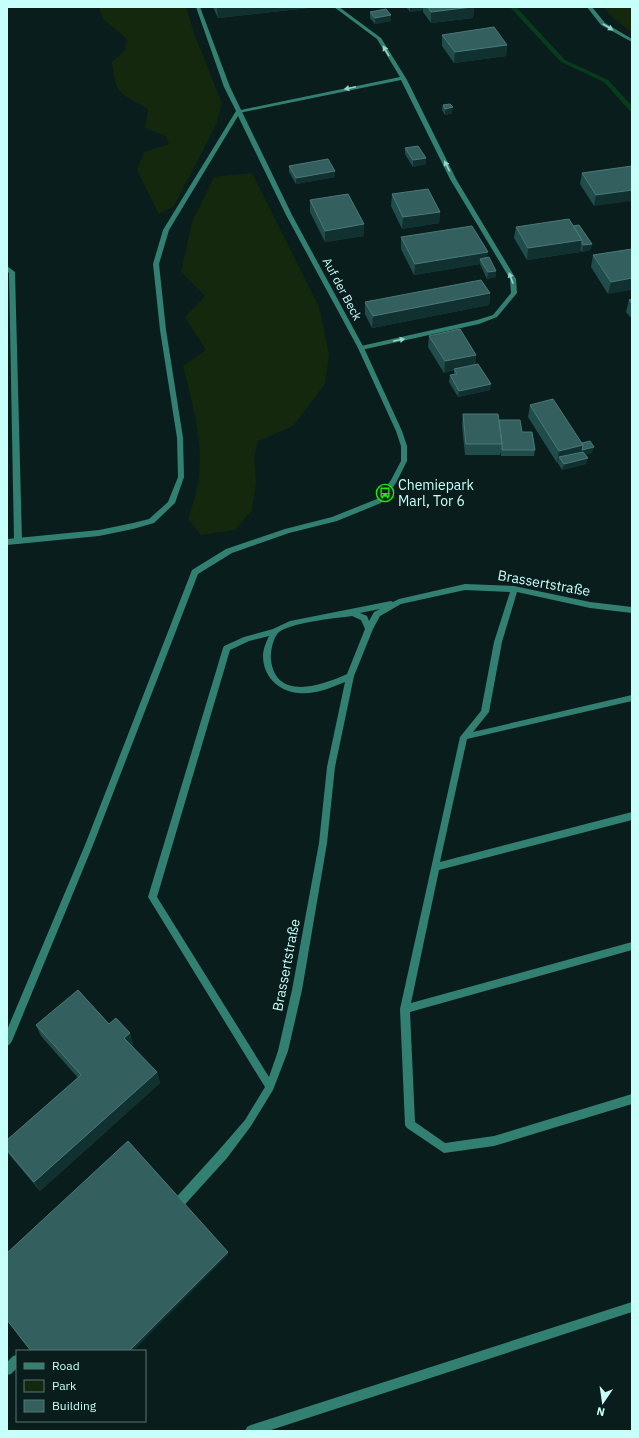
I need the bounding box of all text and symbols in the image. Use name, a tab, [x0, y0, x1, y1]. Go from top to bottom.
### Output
one-way arrow	[602, 23, 614, 30]
one-way arrow	[383, 45, 390, 57]
one-way arrow	[344, 85, 356, 91]
one-way arrow	[444, 160, 450, 172]
street label: Auf der Beck	[320, 255, 366, 323]
one-way arrow	[508, 272, 514, 284]
one-way arrow	[393, 336, 405, 342]
place label: Chemiepark Marl, Tor 6	[398, 476, 474, 510]
bus stop icon: Chemiepark Marl, Tor 6	[375, 483, 395, 503]
street label: Brassertstraße	[496, 566, 592, 600]
street label: Brassertstraße	[268, 917, 304, 1013]
legend	[16, 1350, 146, 1422]
text: Road	[52, 1358, 80, 1373]
text: Park	[52, 1378, 77, 1393]
north arrow	[583, 1382, 623, 1422]
text: Building	[52, 1398, 97, 1413]
text: N	[595, 1404, 606, 1419]

